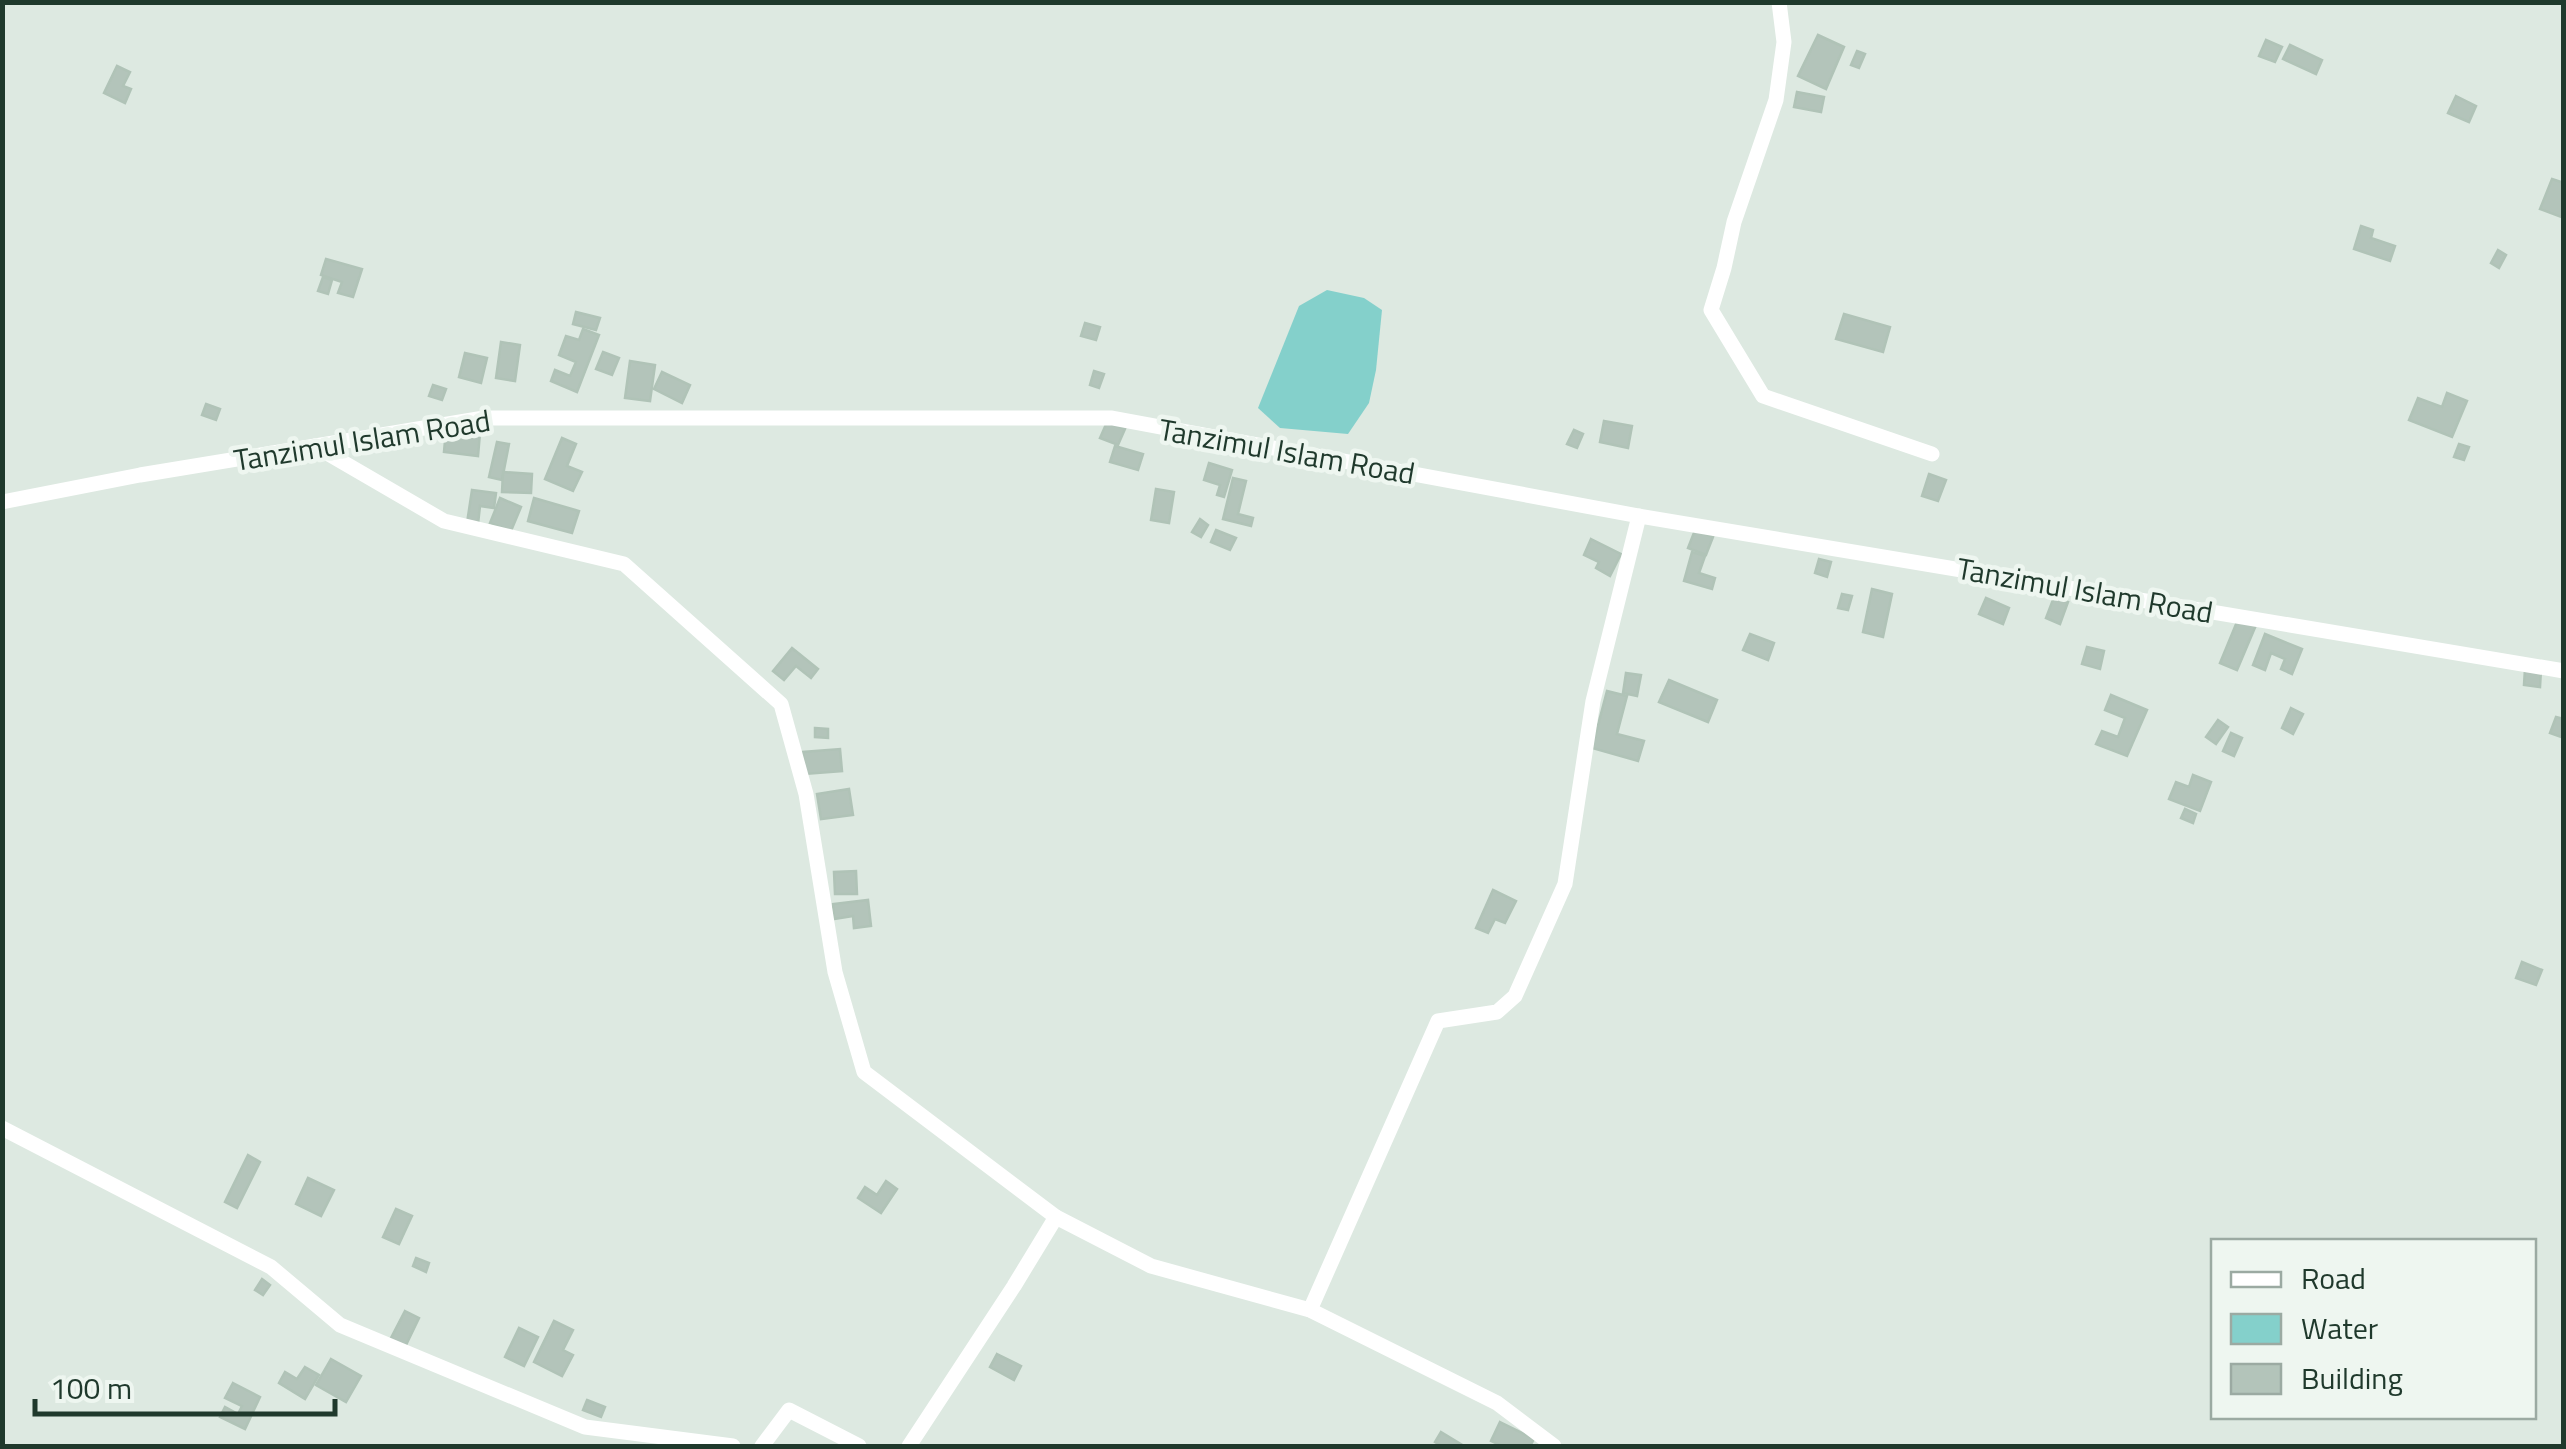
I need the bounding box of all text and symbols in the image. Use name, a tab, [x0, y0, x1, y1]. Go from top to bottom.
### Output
street label: Tanzimul Islam Road	[231, 397, 493, 483]
street label: Tanzimul Islam Road	[1156, 406, 1418, 496]
street label: Tanzimul Islam Road	[1954, 545, 2216, 635]
legend	[2211, 1239, 2536, 1419]
text: Road	[2301, 1255, 2366, 1301]
text: Water	[2301, 1305, 2378, 1351]
scale bar	[35, 1354, 335, 1416]
text: Building	[2301, 1355, 2403, 1401]
text: 100 m	[50, 1365, 132, 1411]

